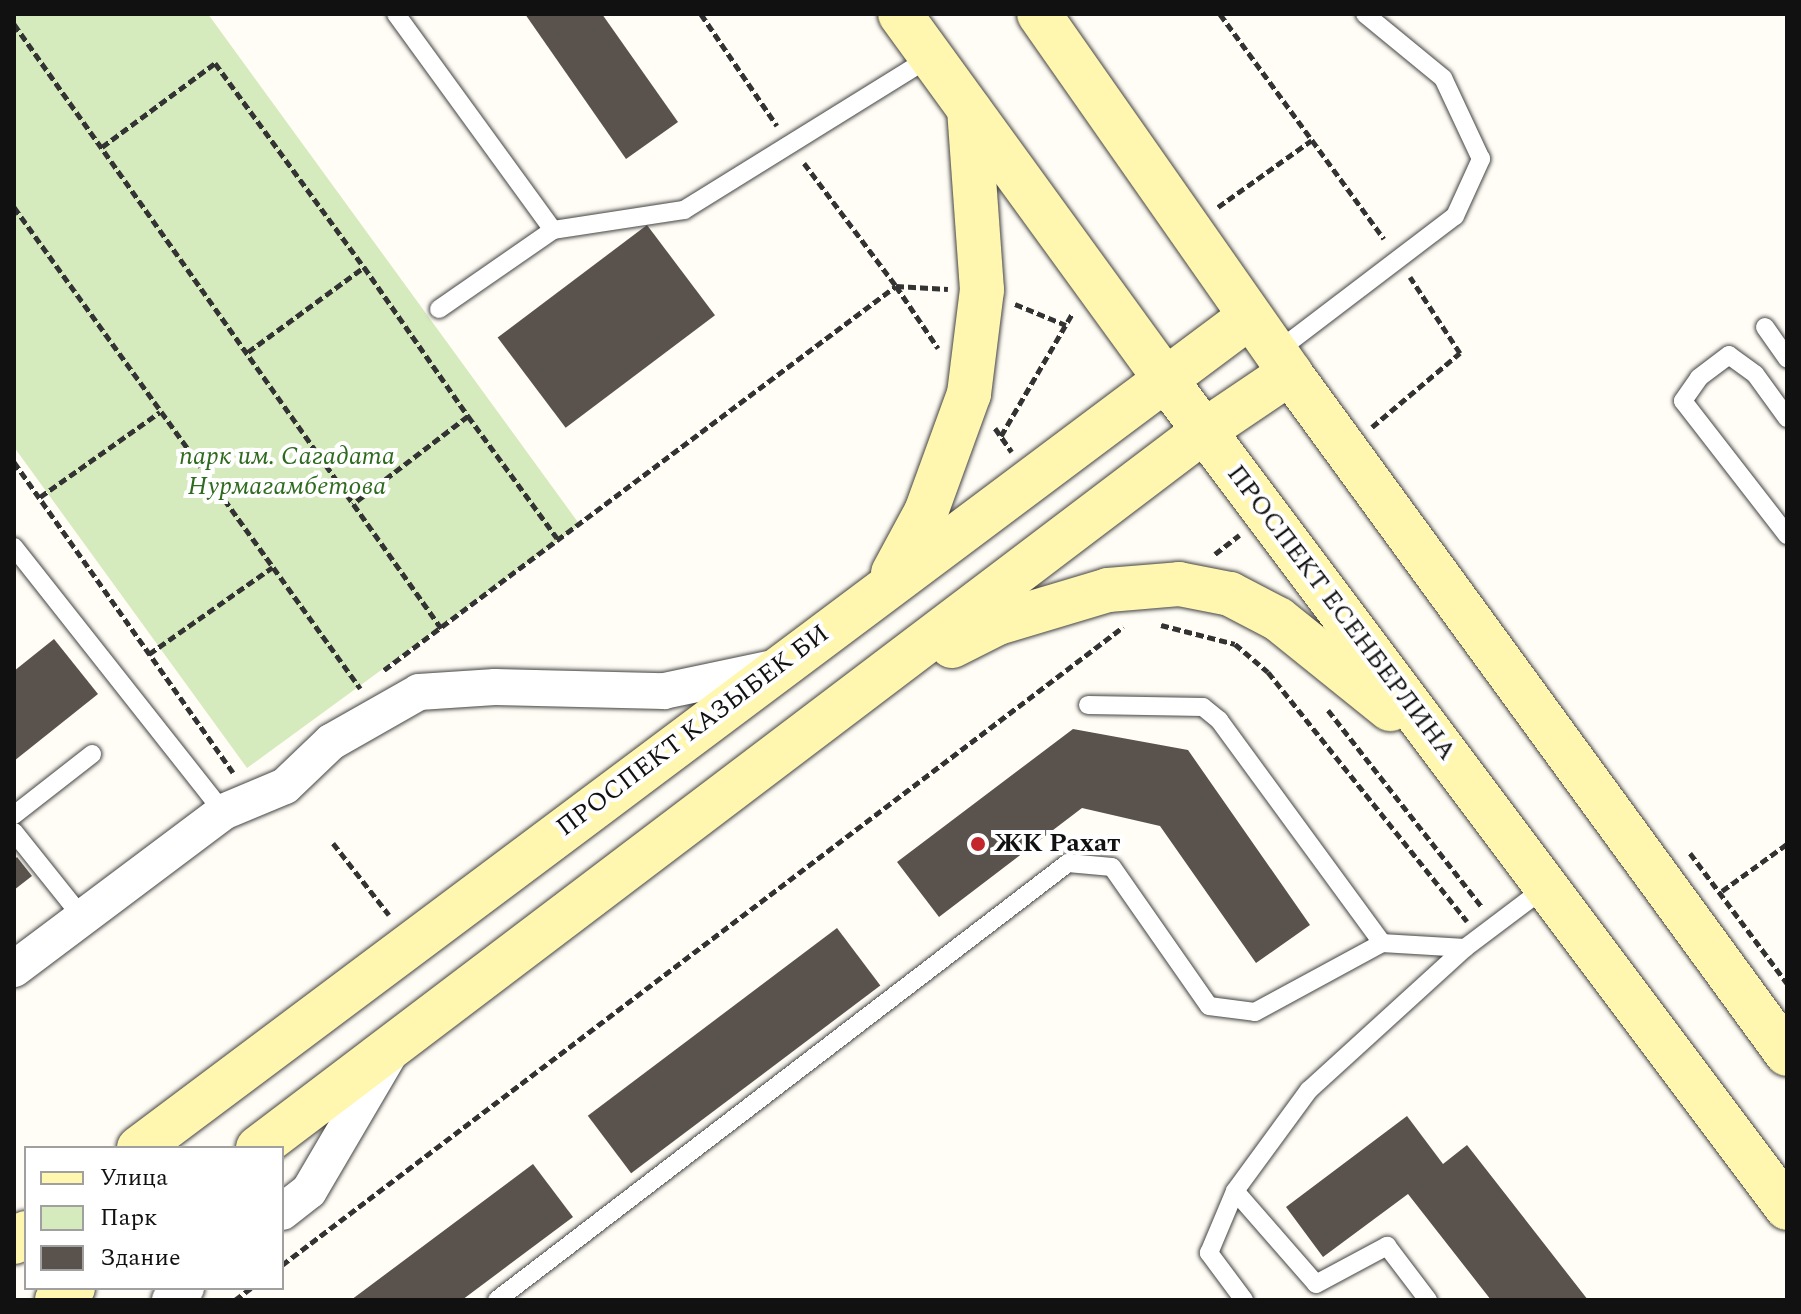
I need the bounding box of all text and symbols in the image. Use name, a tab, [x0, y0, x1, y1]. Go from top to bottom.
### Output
park label: парк им. Сагадата Нурмагамбетова	[179, 441, 395, 502]
street label: ПРОСПЕКТ ЕСЕНБЕРЛИНА	[1220, 459, 1462, 767]
street label: ПРОСПЕКТ КАЗЫБЕК БИ	[551, 618, 835, 844]
place label: ЖК Рахат	[994, 828, 1120, 860]
marker: ЖК Рахат	[969, 835, 987, 853]
legend	[24, 1146, 284, 1290]
text: Улица	[100, 1160, 168, 1196]
text: Парк	[100, 1200, 157, 1236]
text: Здание	[100, 1240, 181, 1276]

